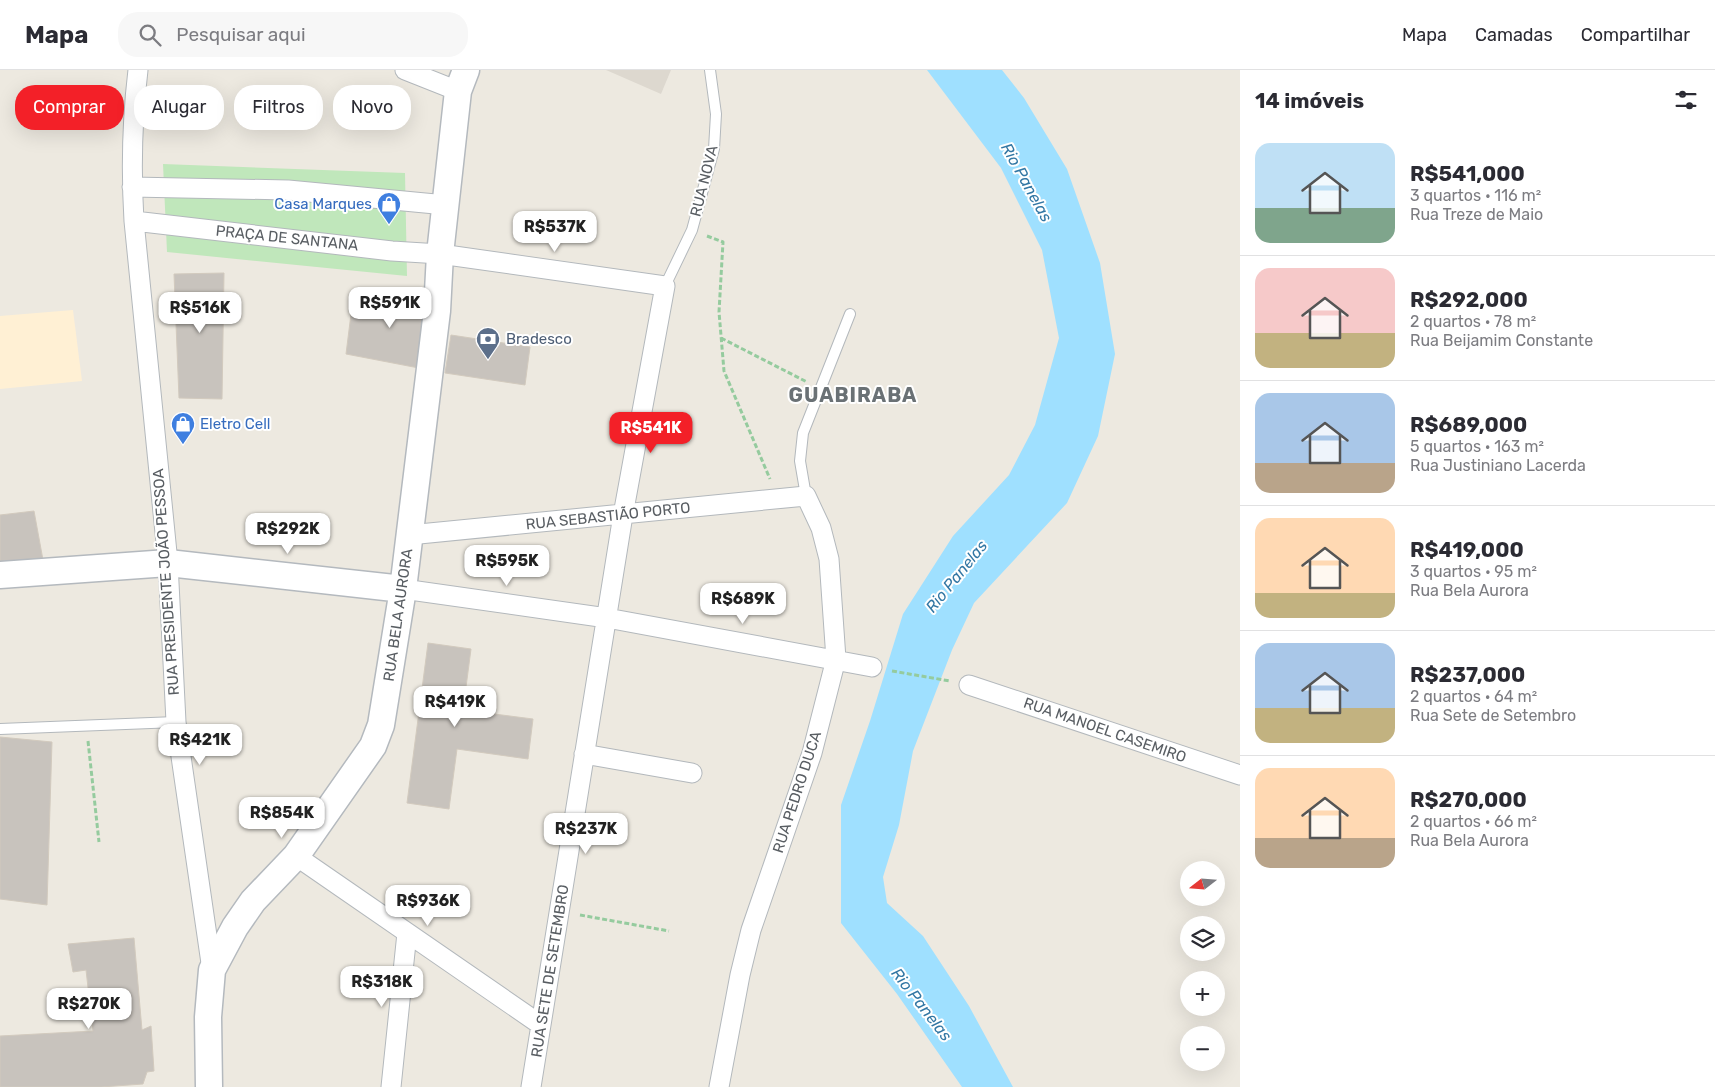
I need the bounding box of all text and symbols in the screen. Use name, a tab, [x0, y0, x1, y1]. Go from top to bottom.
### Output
search box	[118, 12, 468, 57]
text: Mapa	[25, 21, 88, 49]
icon: search	[136, 21, 164, 49]
text: Pesquisar aqui	[176, 23, 306, 46]
text: Mapa	[1402, 24, 1447, 46]
text: Camadas	[1475, 24, 1553, 46]
text: Compartilhar	[1581, 24, 1690, 46]
chip: Comprar	[15, 85, 124, 130]
chip: Alugar	[134, 85, 224, 130]
chip: Filtros	[234, 85, 323, 130]
chip: Novo	[333, 85, 411, 130]
icon: filters	[1672, 86, 1700, 114]
text: 14 imóveis	[1255, 88, 1364, 113]
water label: Rio Panelas	[997, 139, 1056, 225]
street label: RUA NOVA	[686, 143, 722, 219]
text: R$541,000	[1410, 161, 1525, 186]
icon: home	[1295, 163, 1355, 223]
text: 3 quartos · 116 m²	[1410, 186, 1541, 205]
shop icon: Casa Marques	[376, 191, 402, 225]
place label: Casa Marques	[274, 195, 372, 213]
text: Rua Treze de Maio	[1410, 205, 1543, 224]
pin: R$537K	[514, 210, 596, 253]
text: R$537K	[524, 217, 586, 236]
street label: PRAÇA DE SANTANA	[215, 222, 359, 254]
pin: R$591K	[349, 286, 431, 329]
text: R$292,000	[1410, 287, 1528, 312]
icon: home	[1295, 288, 1355, 348]
pin: R$516K	[159, 292, 241, 334]
text: R$591K	[360, 293, 420, 312]
text: R$516K	[170, 298, 230, 317]
text: 2 quartos · 78 m²	[1410, 312, 1536, 331]
bank icon: Bradesco	[475, 326, 501, 360]
place label: Bradesco	[506, 330, 572, 348]
text: Rua Beijamim Constante	[1410, 331, 1593, 350]
district label: GUABIRABA	[789, 383, 917, 407]
shop icon: Eletro Cell	[170, 411, 196, 445]
pin: R$541K	[610, 412, 692, 454]
text: R$689,000	[1410, 412, 1527, 437]
icon: home	[1295, 413, 1355, 473]
place label: Eletro Cell	[200, 415, 270, 433]
text: R$541K	[620, 418, 682, 437]
text: 5 quartos · 163 m²	[1410, 437, 1544, 456]
text: Rua Justiniano Lacerda	[1410, 456, 1586, 475]
street label: RUA PRESIDENTE JOÃO PESSOA	[149, 468, 183, 696]
street label: RUA SEBASTIÃO PORTO	[525, 498, 691, 534]
pin: R$292K	[247, 512, 329, 555]
text: R$292K	[256, 519, 320, 538]
water label: Rio Panelas	[922, 536, 991, 616]
text: R$419,000	[1410, 537, 1524, 562]
icon: home	[1295, 538, 1355, 598]
pin: R$595K	[466, 544, 548, 587]
street label: RUA BELA AURORA	[380, 547, 416, 683]
text: R$595K	[475, 551, 539, 570]
text: 3 quartos · 95 m²	[1410, 562, 1537, 581]
text: Rua Bela Aurora	[1410, 581, 1529, 600]
pin: R$689K	[702, 582, 784, 625]
text: R$689K	[711, 589, 775, 608]
text: R$237,000	[1410, 662, 1525, 687]
icon: home	[1295, 663, 1355, 723]
pin: R$419K	[414, 686, 496, 728]
text: 2 quartos · 64 m²	[1410, 687, 1537, 706]
text: R$419K	[424, 692, 486, 711]
street label: RUA MANOEL CASEMIRO	[1021, 694, 1189, 766]
text: Rua Sete de Setembro	[1410, 706, 1576, 725]
pin: R$421K	[159, 724, 241, 766]
street label: RUA PEDRO DUCA	[769, 729, 825, 855]
text: R$421K	[169, 730, 231, 749]
text: R$270,000	[1410, 787, 1527, 812]
icon: home	[1295, 788, 1355, 848]
pin: R$854K	[241, 796, 323, 839]
text: R$854K	[250, 803, 314, 822]
pin: R$237K	[545, 812, 627, 855]
text: 2 quartos · 66 m²	[1410, 812, 1537, 831]
text: R$237K	[555, 819, 617, 838]
text: Rua Bela Aurora	[1410, 831, 1529, 850]
north arrow	[1180, 861, 1225, 906]
map controls	[1180, 861, 1225, 1071]
street label: RUA SETE DE SETEMBRO	[527, 883, 573, 1059]
pin: R$936K	[387, 884, 469, 927]
text: R$936K	[396, 891, 460, 910]
button: layers	[1180, 916, 1225, 961]
water label: Rio Panelas	[887, 964, 956, 1045]
pin: R$318K	[341, 966, 423, 1008]
button: +	[1180, 971, 1225, 1016]
text: R$318K	[351, 972, 413, 991]
pin: R$270K	[48, 988, 130, 1030]
text: R$270K	[58, 994, 120, 1013]
button: −	[1180, 1026, 1225, 1071]

